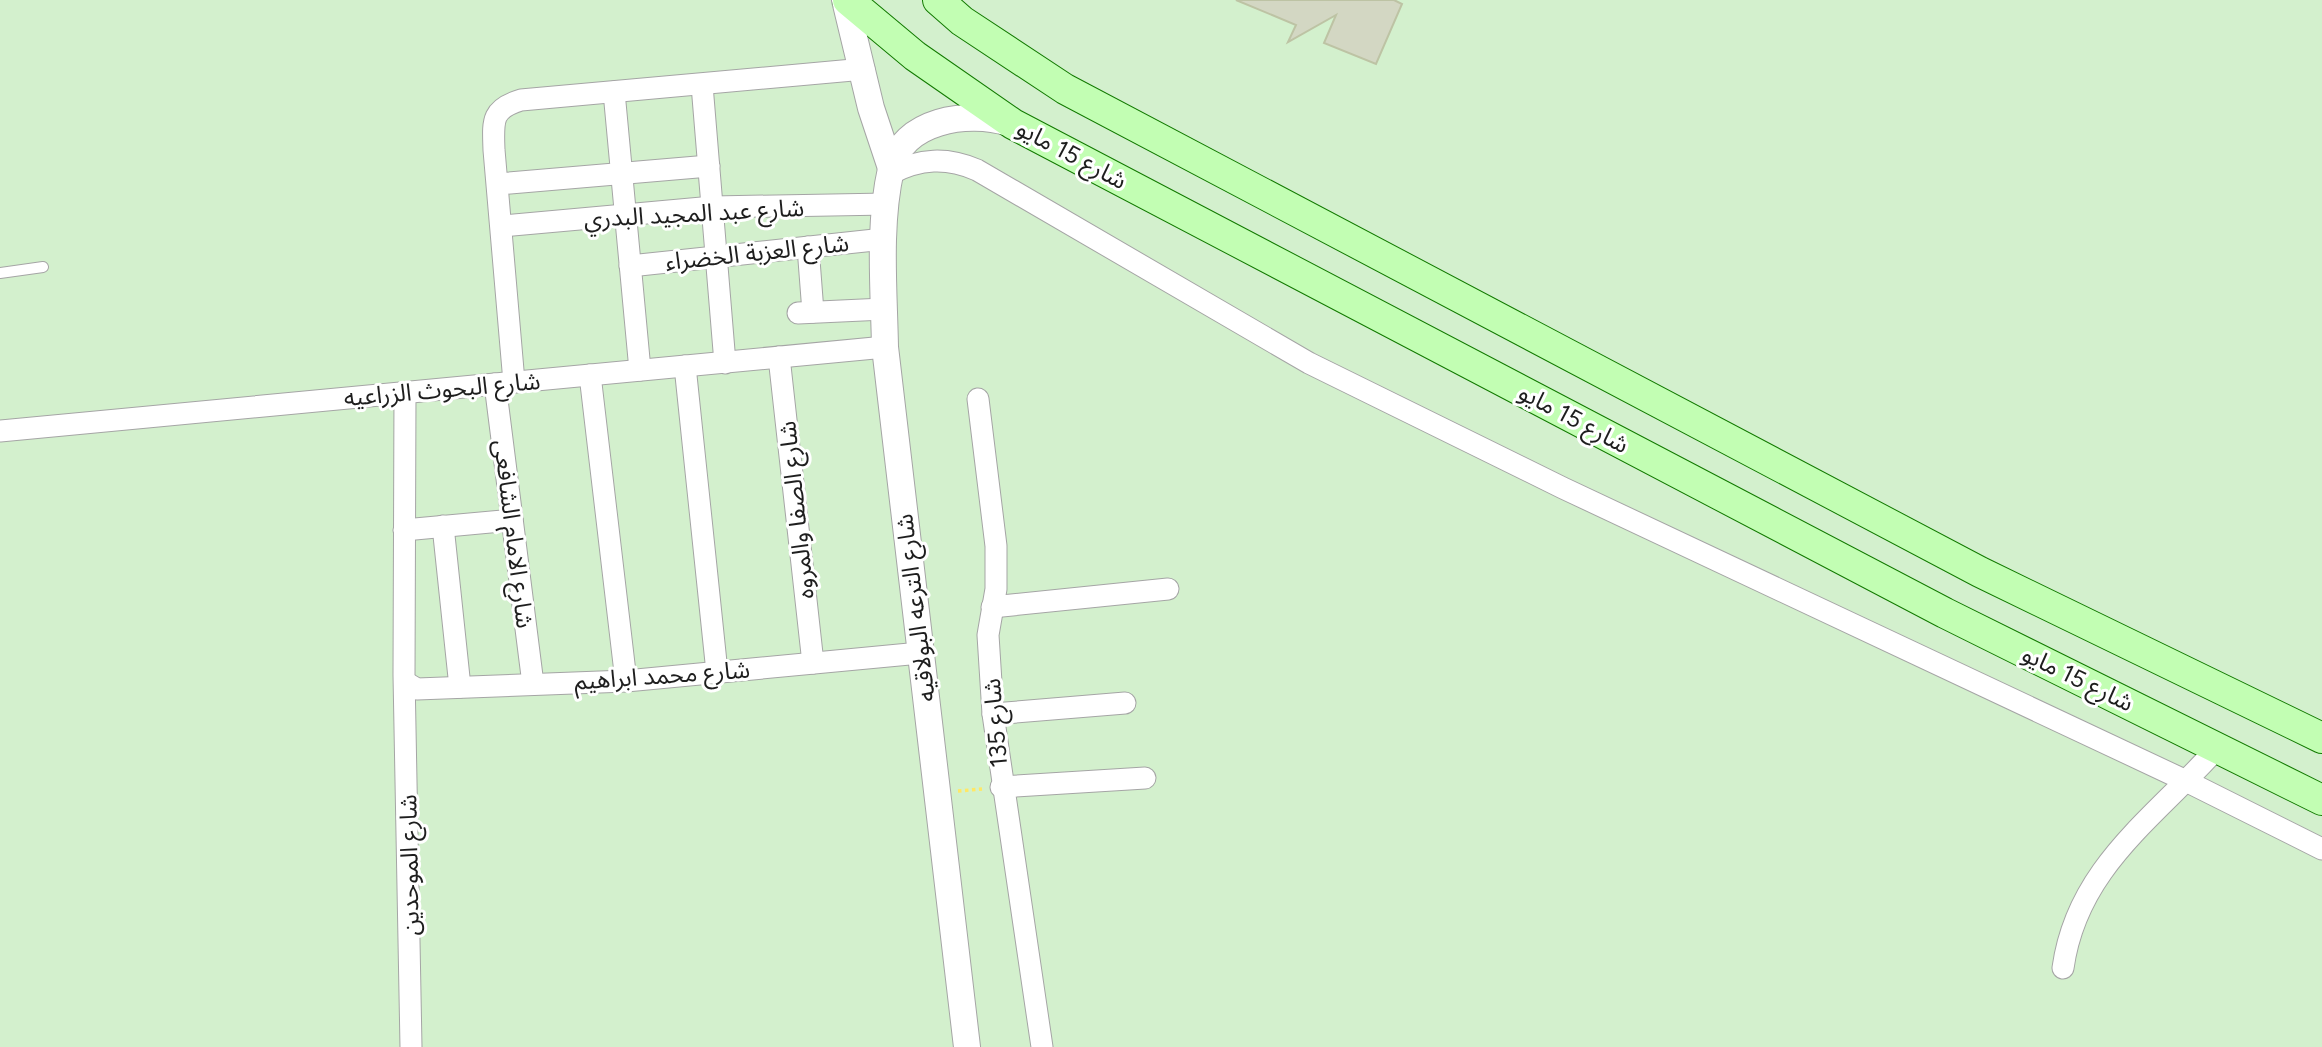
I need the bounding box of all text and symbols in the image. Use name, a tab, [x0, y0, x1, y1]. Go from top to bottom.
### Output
street label: شارع 15 مايو	[1011, 113, 1132, 198]
street label: شارع عبد المجيد البدري	[583, 193, 805, 238]
street label: شارع العزبة الخضراء	[664, 228, 851, 279]
street label: شارع البحوث الزراعيه	[342, 366, 542, 415]
street label: شارع 15 مايو	[1513, 377, 1634, 462]
street label: شارع الصفا والمروه	[772, 419, 823, 600]
street label: شارع الامام الشافعى	[484, 438, 540, 630]
street label: شارع الترعه البولاقيه	[889, 512, 944, 704]
street label: شارع 15 مايو	[2016, 639, 2138, 720]
street label: شارع محمد ابراهيم	[573, 654, 751, 699]
street label: شارع 135	[977, 677, 1016, 769]
street label: شارع الموحدين	[393, 794, 428, 936]

